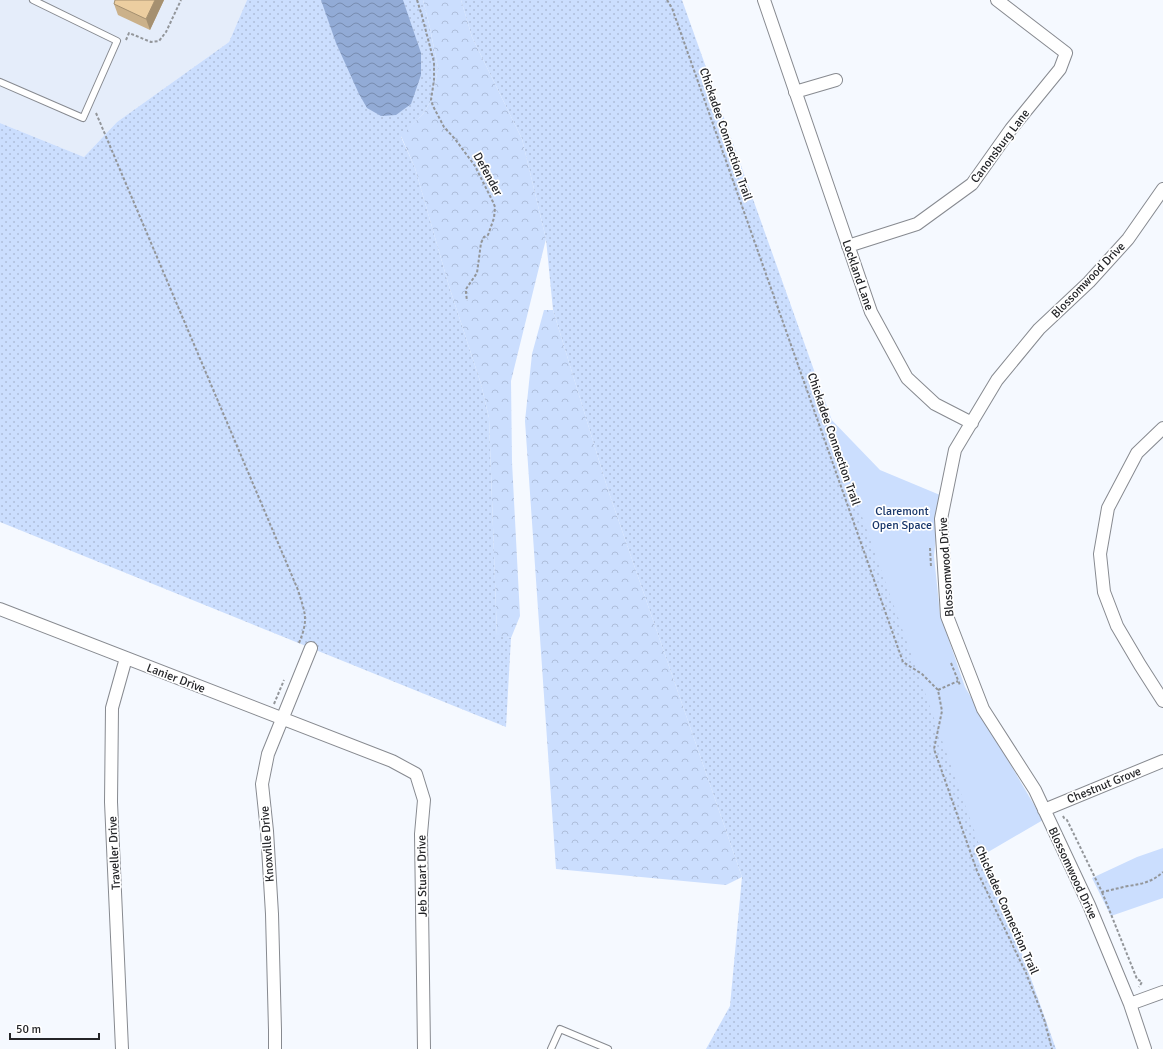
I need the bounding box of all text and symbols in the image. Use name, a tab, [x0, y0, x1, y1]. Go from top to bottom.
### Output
street label: Chickadee Connection Trail	[696, 66, 755, 203]
street label: Canonsburg Lane	[968, 106, 1033, 186]
street label: Defender	[470, 150, 506, 199]
street label: Lockland Lane	[838, 238, 877, 312]
street label: Blossomwood Drive	[1048, 239, 1128, 321]
street label: Chickadee Connection Trail	[804, 371, 863, 508]
park label: Claremont Open Space	[872, 504, 932, 533]
street label: Blossomwood Drive	[936, 517, 957, 617]
street label: Lanier Drive	[144, 660, 207, 697]
street label: Chestnut Grove	[1065, 764, 1143, 807]
street label: Knoxville Drive	[257, 805, 278, 882]
street label: Traveller Drive	[105, 816, 124, 890]
street label: Blossomwood Drive	[1045, 825, 1100, 922]
street label: Jeb Stuart Drive	[414, 835, 431, 917]
street label: Chickadee Connection Trail	[971, 843, 1042, 977]
scale bar	[10, 1015, 99, 1041]
text: 50 m	[16, 1022, 41, 1037]

